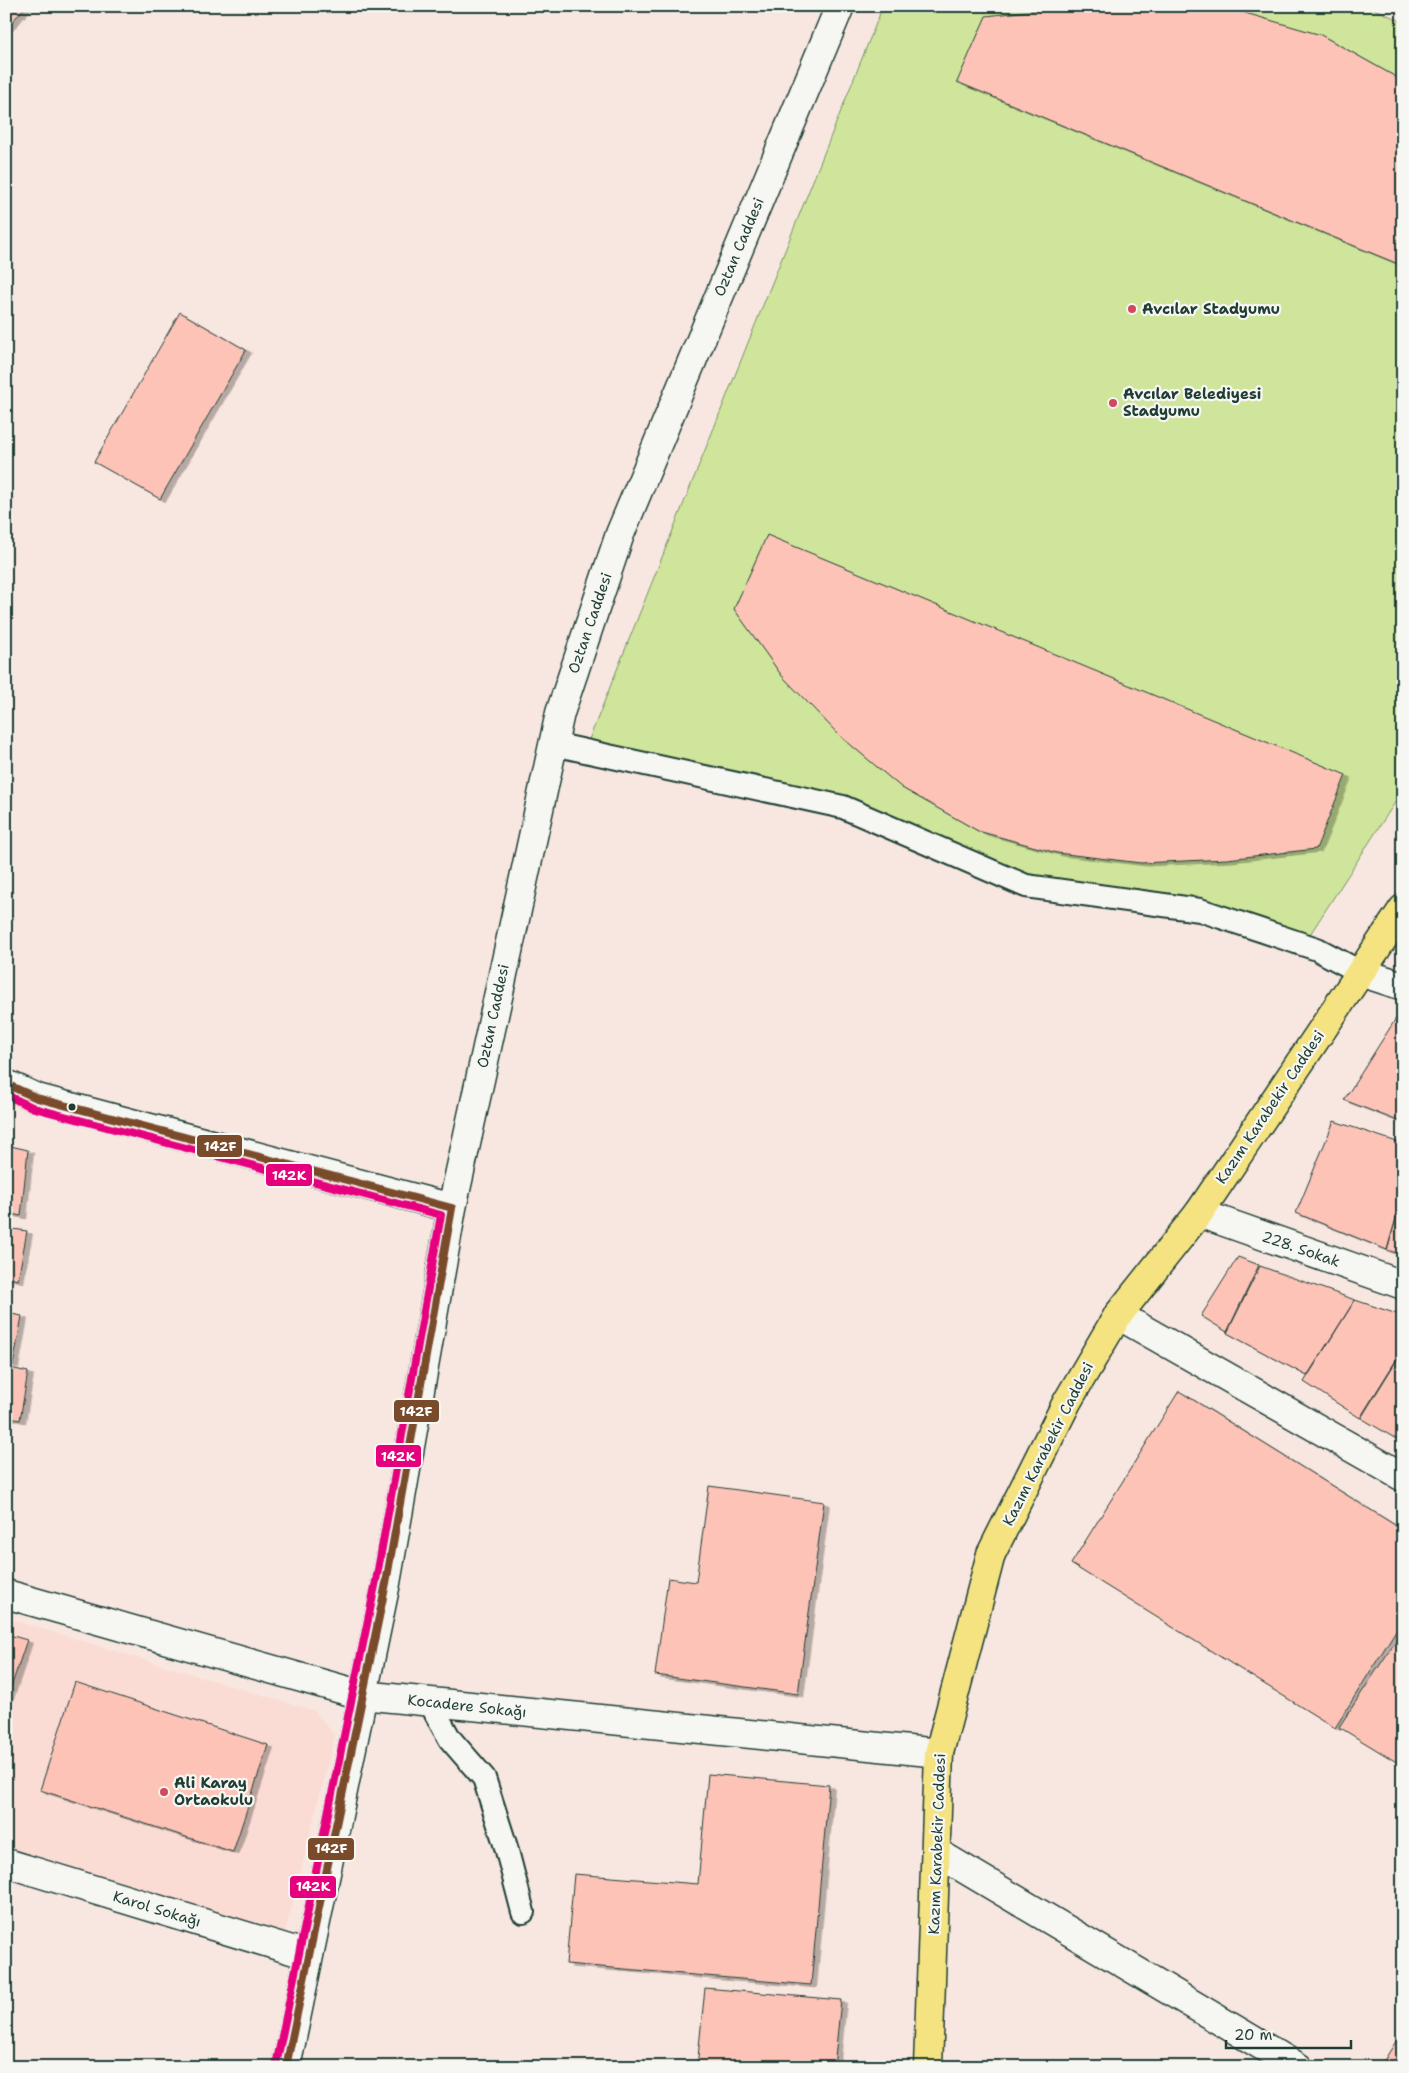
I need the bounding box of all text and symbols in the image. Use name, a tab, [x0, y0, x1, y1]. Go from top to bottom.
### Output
street label: Oztan Caddesi	[709, 195, 769, 299]
place label: Avcılar Stadyumu	[1142, 299, 1280, 319]
marker: Avcılar Stadyumu	[1126, 303, 1138, 315]
place label: Avcılar Belediyesi Stadyumu	[1123, 384, 1261, 421]
marker: Avcılar Belediyesi Stadyumu	[1107, 397, 1119, 409]
street label: Oztan Caddesi	[563, 570, 617, 676]
street label: Oztan Caddesi	[472, 962, 514, 1070]
street label: Kazım Karabekir Caddesi	[1211, 1026, 1329, 1188]
unlabelled marker	[67, 1102, 77, 1112]
line badge: 142F	[196, 1134, 243, 1158]
text: 142F	[204, 1137, 236, 1155]
line badge: 142K	[265, 1163, 313, 1187]
text: 142K	[272, 1166, 307, 1184]
street label: 228. Sokak	[1259, 1226, 1343, 1272]
street label: Kazım Karabekir Caddesi	[998, 1359, 1098, 1529]
line badge: 142F	[393, 1399, 440, 1423]
text: 142F	[400, 1402, 432, 1420]
line badge: 142K	[375, 1444, 422, 1468]
text: 142K	[381, 1447, 416, 1465]
street label: Kocadere Sokağı	[406, 1690, 528, 1722]
street label: Kazım Karabekir Caddesi	[924, 1753, 950, 1935]
place label: Ali Karay Ortaokulu	[174, 1773, 253, 1810]
marker: Ali Karay Ortaokulu	[158, 1786, 170, 1798]
line badge: 142F	[307, 1837, 355, 1861]
text: 142F	[315, 1839, 347, 1857]
line badge: 142K	[289, 1875, 337, 1899]
text: 142K	[296, 1877, 331, 1895]
street label: Karol Sokağı	[110, 1886, 204, 1932]
scale bar	[1226, 2018, 1352, 2050]
text: 20 m	[1234, 2025, 1273, 2045]

